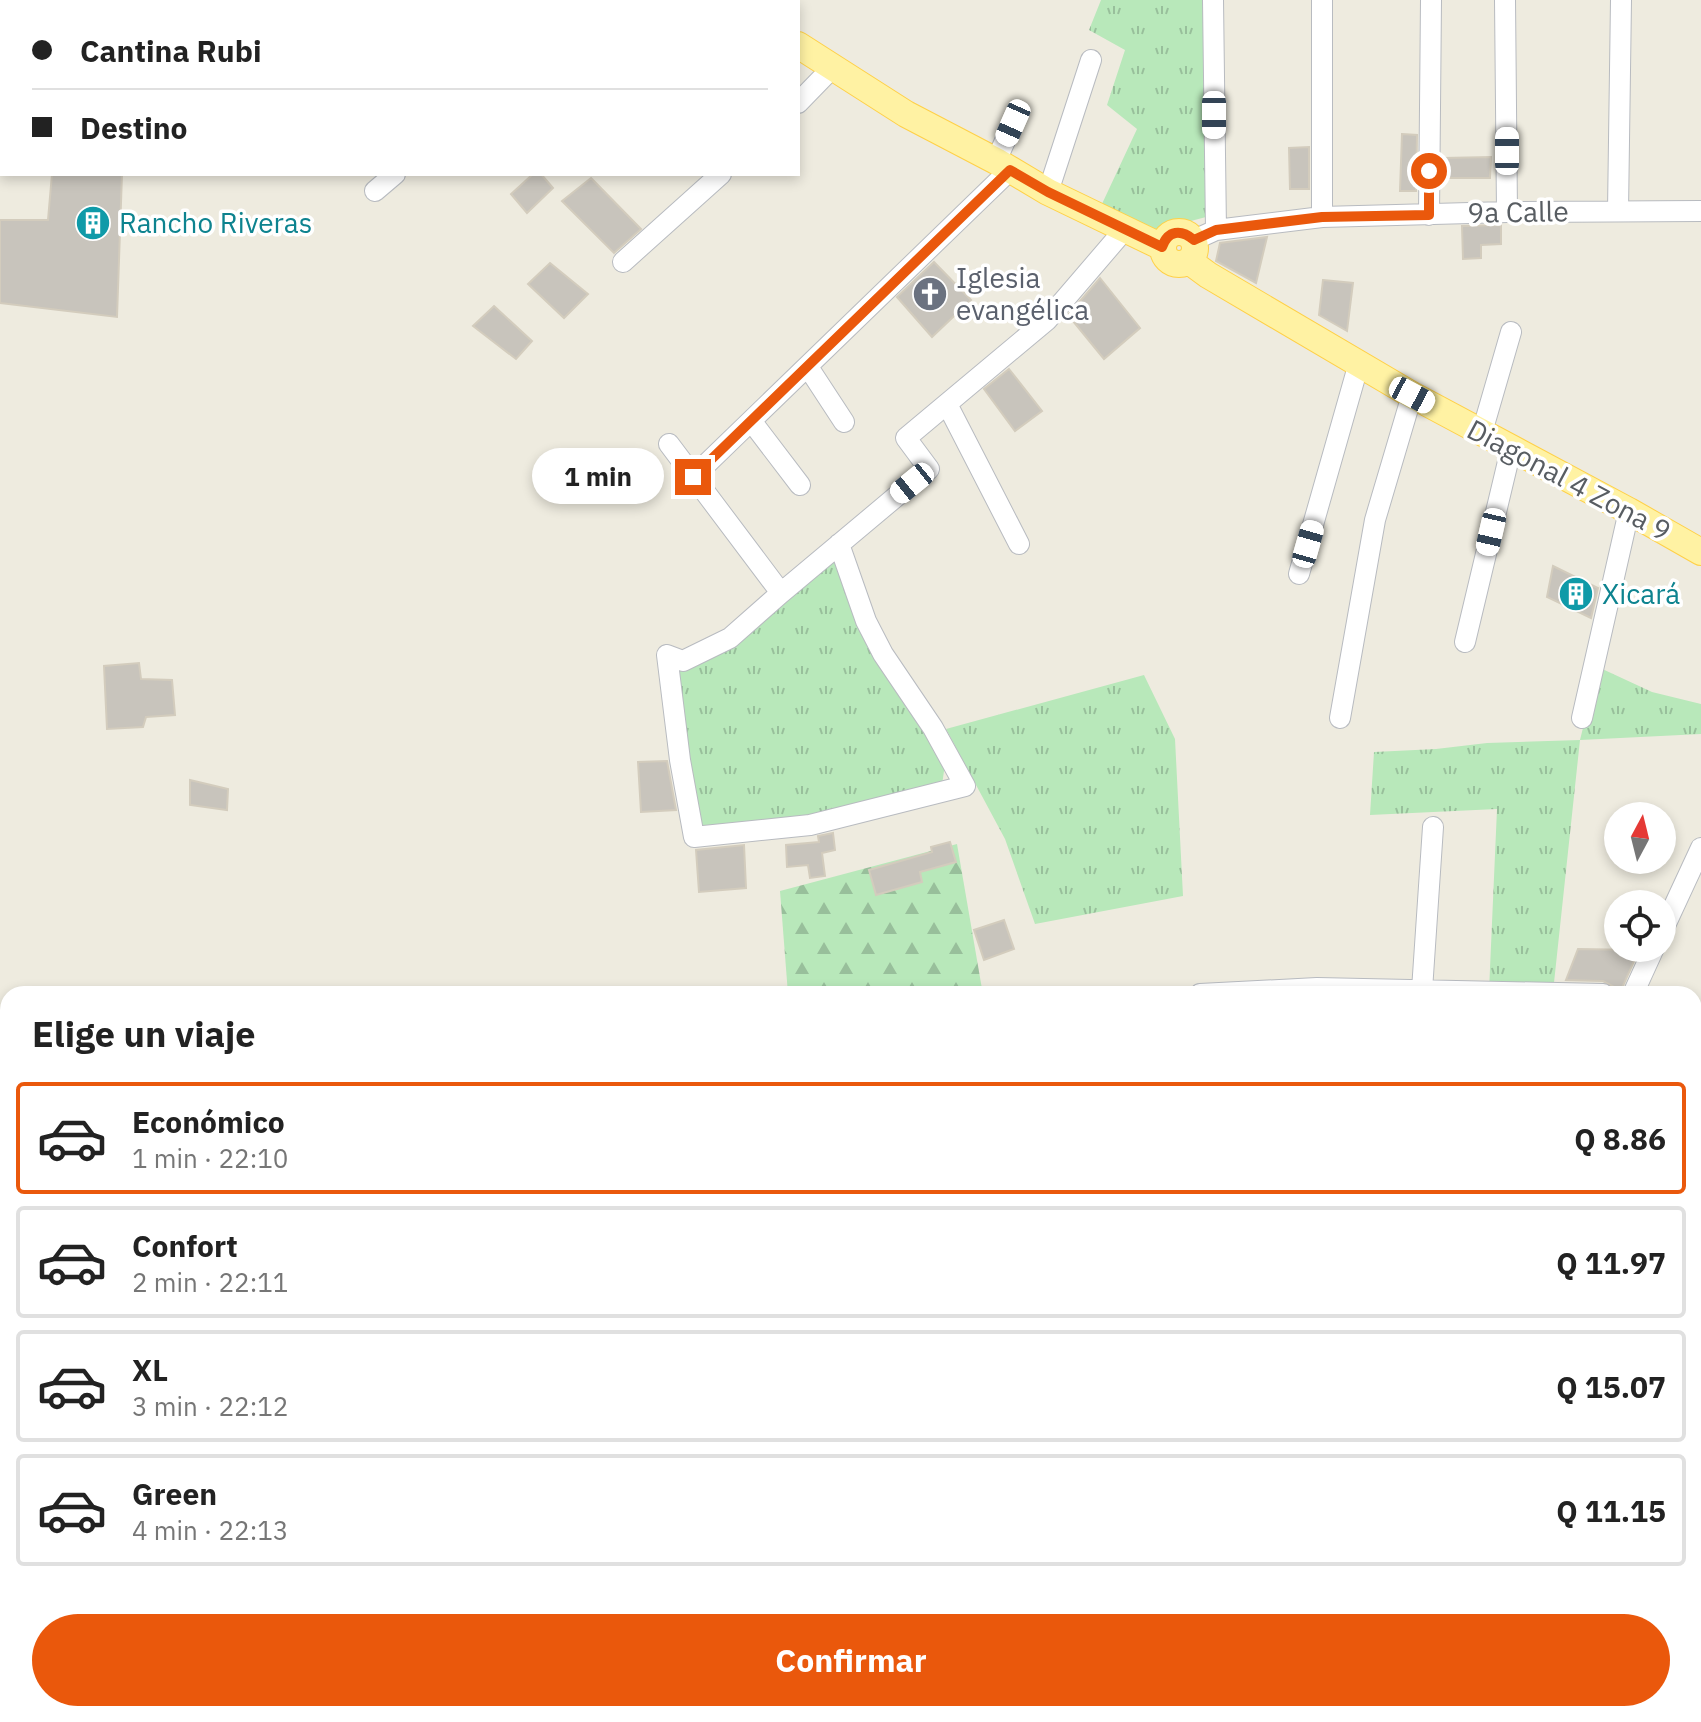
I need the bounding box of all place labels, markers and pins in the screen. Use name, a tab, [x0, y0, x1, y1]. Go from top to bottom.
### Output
building icon: Rancho Riveras	[74, 204, 112, 242]
place label: Rancho Riveras	[119, 204, 312, 241]
place label: Iglesia evangélica	[956, 259, 1089, 328]
church icon: Iglesia evangélica	[911, 275, 949, 313]
building icon: Xicará	[1557, 575, 1595, 613]
place label: Xicará	[1602, 575, 1680, 612]

